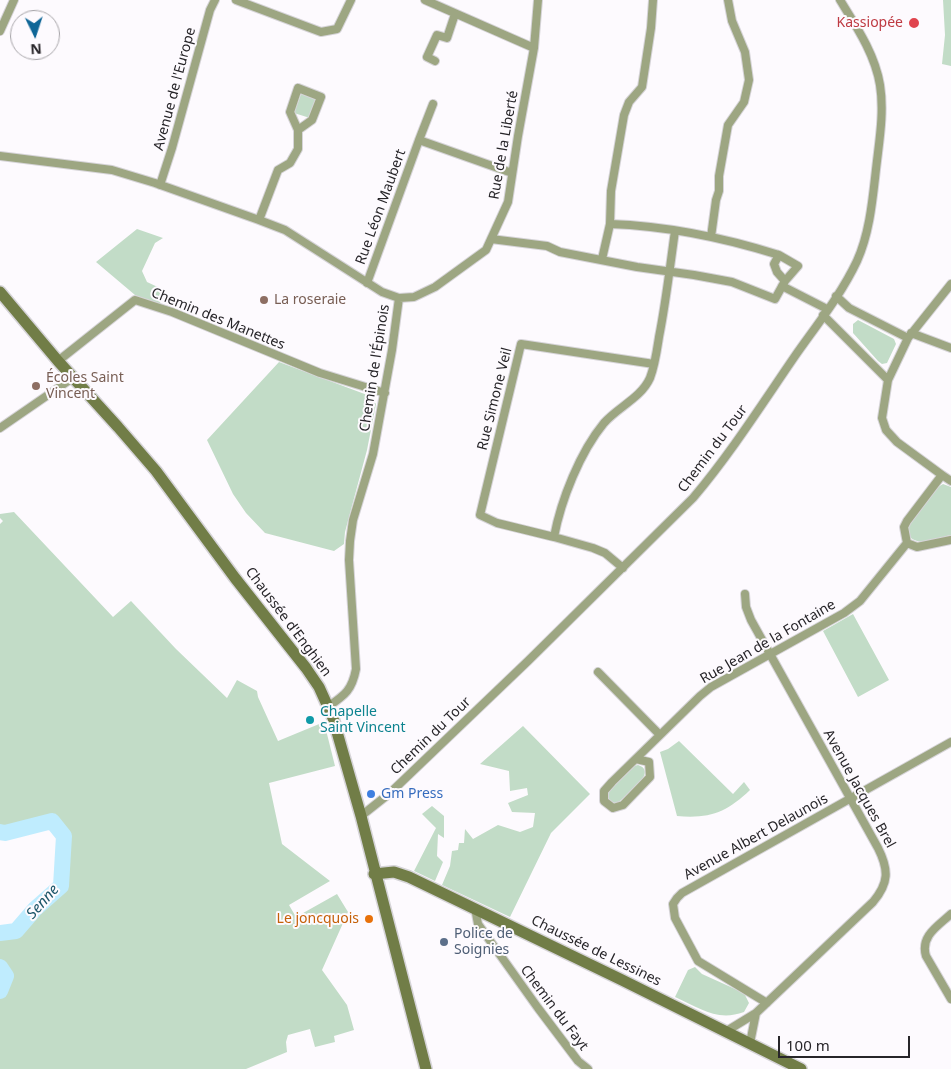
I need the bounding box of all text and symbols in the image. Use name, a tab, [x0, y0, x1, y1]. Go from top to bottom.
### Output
north arrow	[10, 10, 60, 60]
place label: Kassiopée	[837, 15, 903, 31]
marker: Kassiopée	[907, 16, 921, 30]
street label: Avenue de l'Europe	[151, 26, 199, 152]
text: N	[30, 40, 42, 59]
street label: Rue de la Liberté	[486, 89, 522, 201]
street label: Rue Léon Maubert	[352, 147, 410, 267]
street label: Chemin des Manettes	[149, 284, 287, 354]
place label: La roseraie	[274, 292, 346, 308]
marker: La roseraie	[258, 294, 270, 306]
street label: Chemin de l'Épinois	[357, 303, 393, 433]
street label: Rue Simone Veil	[474, 346, 516, 452]
place label: Écoles Saint Vincent	[46, 370, 124, 402]
marker: Écoles Saint Vincent	[30, 380, 42, 392]
street label: Chemin du Tour	[675, 402, 751, 496]
street label: Chaussée d'Enghien	[241, 564, 335, 680]
street label: Rue Jean de la Fontaine	[697, 596, 839, 688]
street label: Chemin du Tour	[387, 693, 475, 779]
place label: Chapelle Saint Vincent	[320, 704, 405, 736]
marker: Chapelle Saint Vincent	[304, 714, 316, 726]
street label: Avenue Jacques Brel	[819, 727, 899, 851]
place label: Gm Press	[381, 786, 443, 802]
marker: Gm Press	[365, 788, 377, 800]
street label: Avenue Albert Delaunois	[681, 790, 831, 884]
water label: Senne	[23, 881, 63, 923]
place label: Le joncquois	[277, 911, 359, 927]
street label: Chaussée de Lessines	[528, 912, 664, 990]
marker: Le joncquois	[363, 913, 375, 925]
place label: Police de Soignies	[454, 926, 513, 959]
marker: Police de Soignies	[438, 936, 450, 948]
street label: Chemin du Fayt	[516, 962, 592, 1054]
scale bar	[781, 1026, 914, 1058]
text: 100 m	[786, 1035, 830, 1055]

